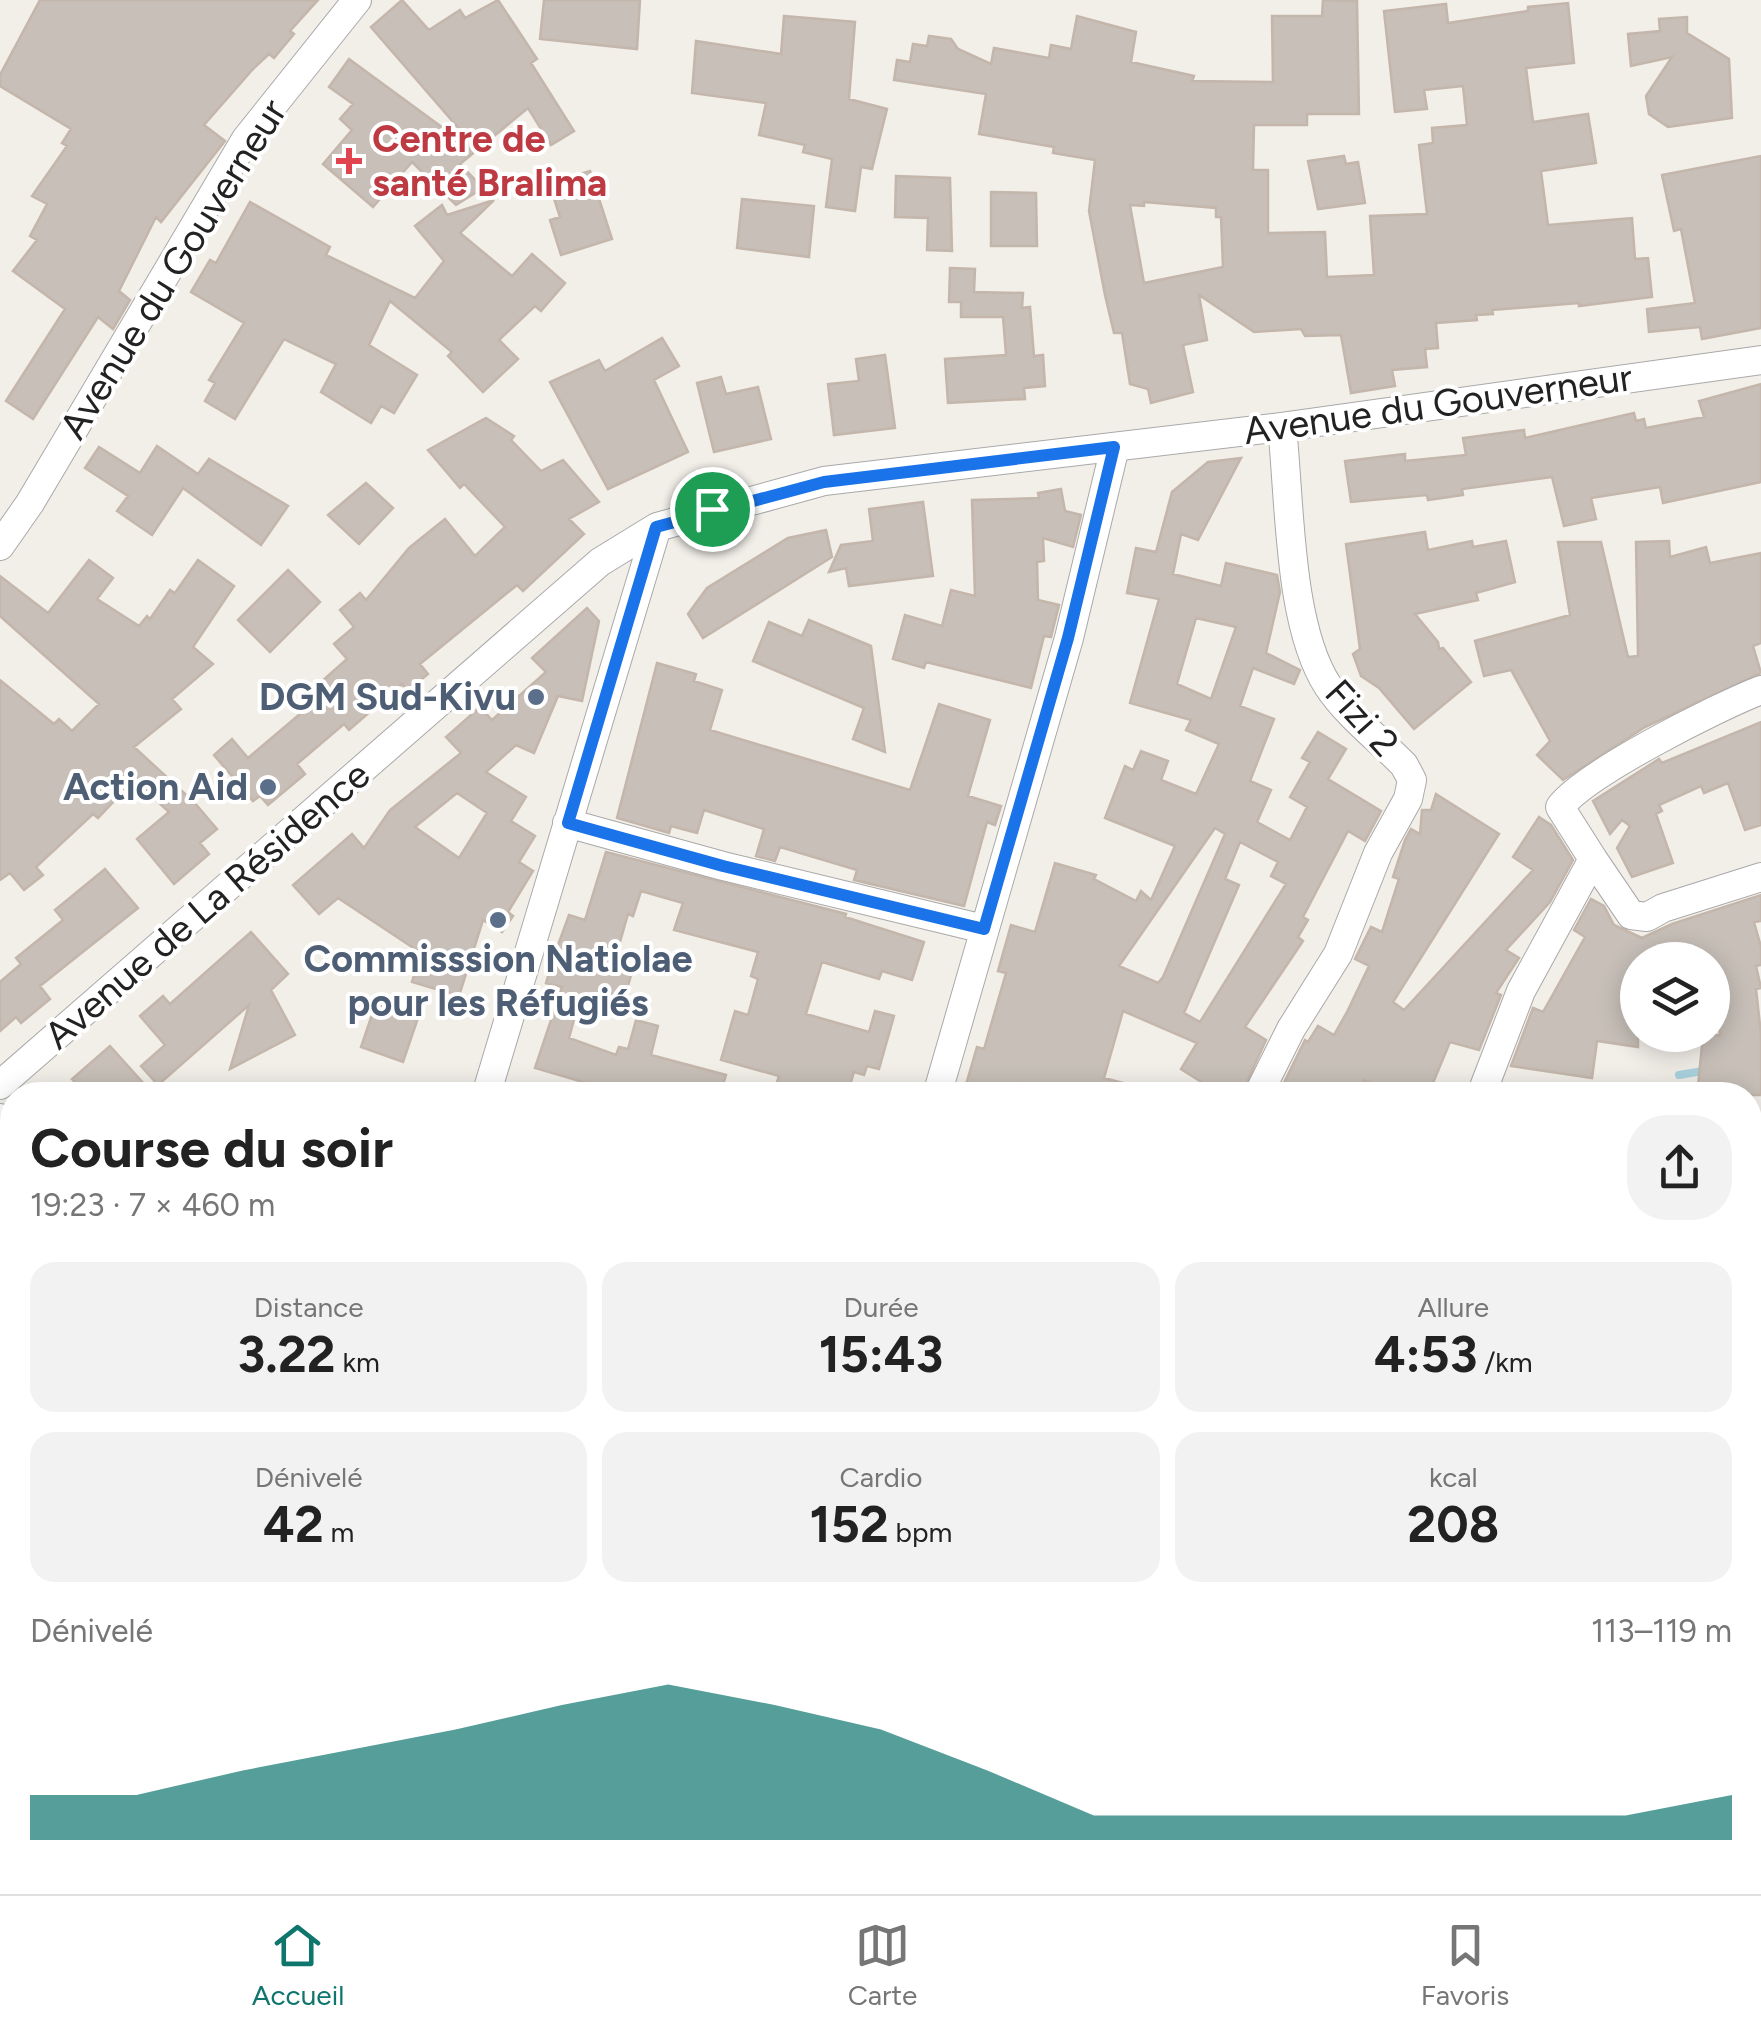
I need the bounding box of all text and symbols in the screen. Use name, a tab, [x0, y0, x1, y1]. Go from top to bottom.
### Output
street label: Avenue du Gouverneur	[50, 91, 296, 447]
place label: Centre de santé Bralima	[372, 116, 607, 206]
marker: Centre de santé Bralima	[336, 148, 362, 174]
street label: Avenue du Gouverneur	[1241, 354, 1635, 454]
pin	[670, 467, 755, 552]
icon: arrive	[685, 482, 740, 537]
street label: Fizi 2	[1316, 670, 1408, 766]
place label: DGM Sud-Kivu	[259, 674, 516, 720]
marker: DGM Sud-Kivu	[525, 686, 547, 708]
street label: Avenue de La Résidence	[35, 751, 379, 1059]
place label: Action Aid	[63, 764, 248, 810]
marker: Action Aid	[257, 776, 279, 798]
marker: Commisssion Natiolae pour les Réfugiés	[487, 909, 509, 931]
place label: Commisssion Natiolae pour les Réfugiés	[303, 936, 693, 1026]
map controls	[1620, 942, 1730, 1052]
button: layers	[1620, 942, 1730, 1052]
text: Course du soir	[30, 1115, 393, 1181]
button: share	[1627, 1115, 1732, 1220]
text: 19:23 · 7 × 460 m	[30, 1186, 275, 1224]
text: Distance	[254, 1290, 364, 1324]
text: Durée	[844, 1290, 918, 1324]
text: Allure	[1417, 1290, 1489, 1324]
text: 3.22	[237, 1324, 336, 1385]
text: 15:43	[819, 1324, 943, 1385]
text: 4:53	[1374, 1324, 1477, 1385]
text: km	[336, 1345, 380, 1379]
text: /km	[1477, 1345, 1533, 1379]
text: Dénivelé	[255, 1460, 363, 1494]
text: Cardio	[839, 1460, 923, 1494]
text: kcal	[1429, 1460, 1478, 1494]
text: 42	[263, 1494, 324, 1555]
text: 152	[810, 1494, 889, 1555]
text: 208	[1407, 1494, 1499, 1555]
text: m	[324, 1515, 354, 1549]
text: bpm	[889, 1515, 952, 1549]
text: Dénivelé	[30, 1612, 153, 1650]
text: 113–119 m	[1591, 1612, 1732, 1650]
tab: Accueil	[252, 1918, 344, 2012]
tab: Carte	[848, 1918, 917, 2012]
tab: Favoris	[1421, 1918, 1509, 2012]

